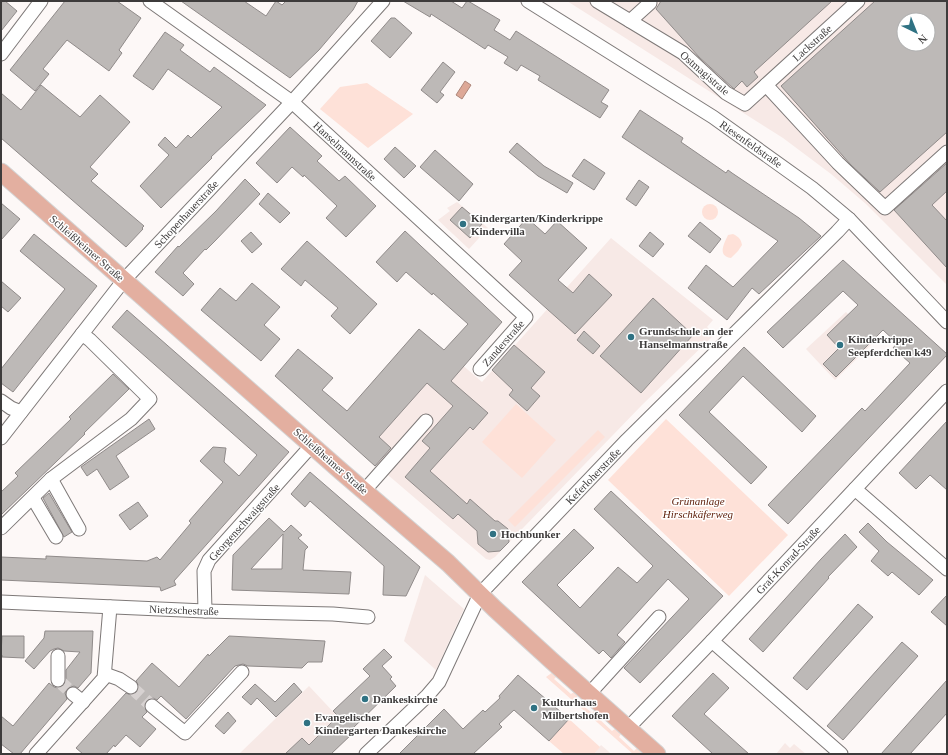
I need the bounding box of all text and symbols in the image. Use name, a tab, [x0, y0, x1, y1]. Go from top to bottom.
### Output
north arrow	[896, 12, 936, 52]
street label: Lackstraße	[790, 22, 834, 64]
text: N	[916, 32, 930, 46]
street label: Ostmagistrale	[678, 48, 732, 98]
street label: Riesenfeldstraße	[718, 118, 785, 170]
street label: Hanselmannstraße	[311, 119, 379, 183]
street label: Schopenhauerstraße	[151, 177, 221, 250]
place label: Kindergarten/Kinderkrippe Kindervilla	[471, 212, 603, 237]
street label: Schleißheimer Straße	[47, 213, 127, 284]
marker: Kindergarten/Kinderkrippe Kindervilla	[458, 219, 468, 229]
street label: Zanderstraße	[480, 317, 526, 369]
place label: Grundschule an der Hanselmannstraße	[639, 325, 733, 350]
marker: Grundschule an der Hanselmannstraße	[626, 332, 636, 342]
place label: Kinderkrippe Seepferdchen k49	[848, 333, 932, 358]
marker: Kinderkrippe Seepferdchen k49	[835, 340, 845, 350]
street label: Schleißheimer Straße	[291, 426, 371, 497]
street label: Keferloherstraße	[563, 445, 623, 507]
street label: Georgenschwaigstraße	[206, 481, 282, 563]
park label: Grünanlage Hirschkäferweg	[662, 495, 734, 520]
street label: Graf-Konrad-Straße	[753, 523, 823, 596]
place label: Hochbunker	[501, 528, 560, 540]
marker: Hochbunker	[488, 529, 498, 539]
street label: Nietzschestraße	[149, 603, 219, 617]
place label: Dankeskirche	[373, 693, 438, 705]
marker: Dankeskirche	[360, 694, 370, 704]
place label: Kulturhaus Milbertshofen	[542, 696, 609, 721]
marker: Kulturhaus Milbertshofen	[529, 703, 539, 713]
place label: Evangelischer Kindergarten Dankeskirche	[315, 711, 447, 736]
marker: Evangelischer Kindergarten Dankeskirche	[302, 718, 312, 728]

